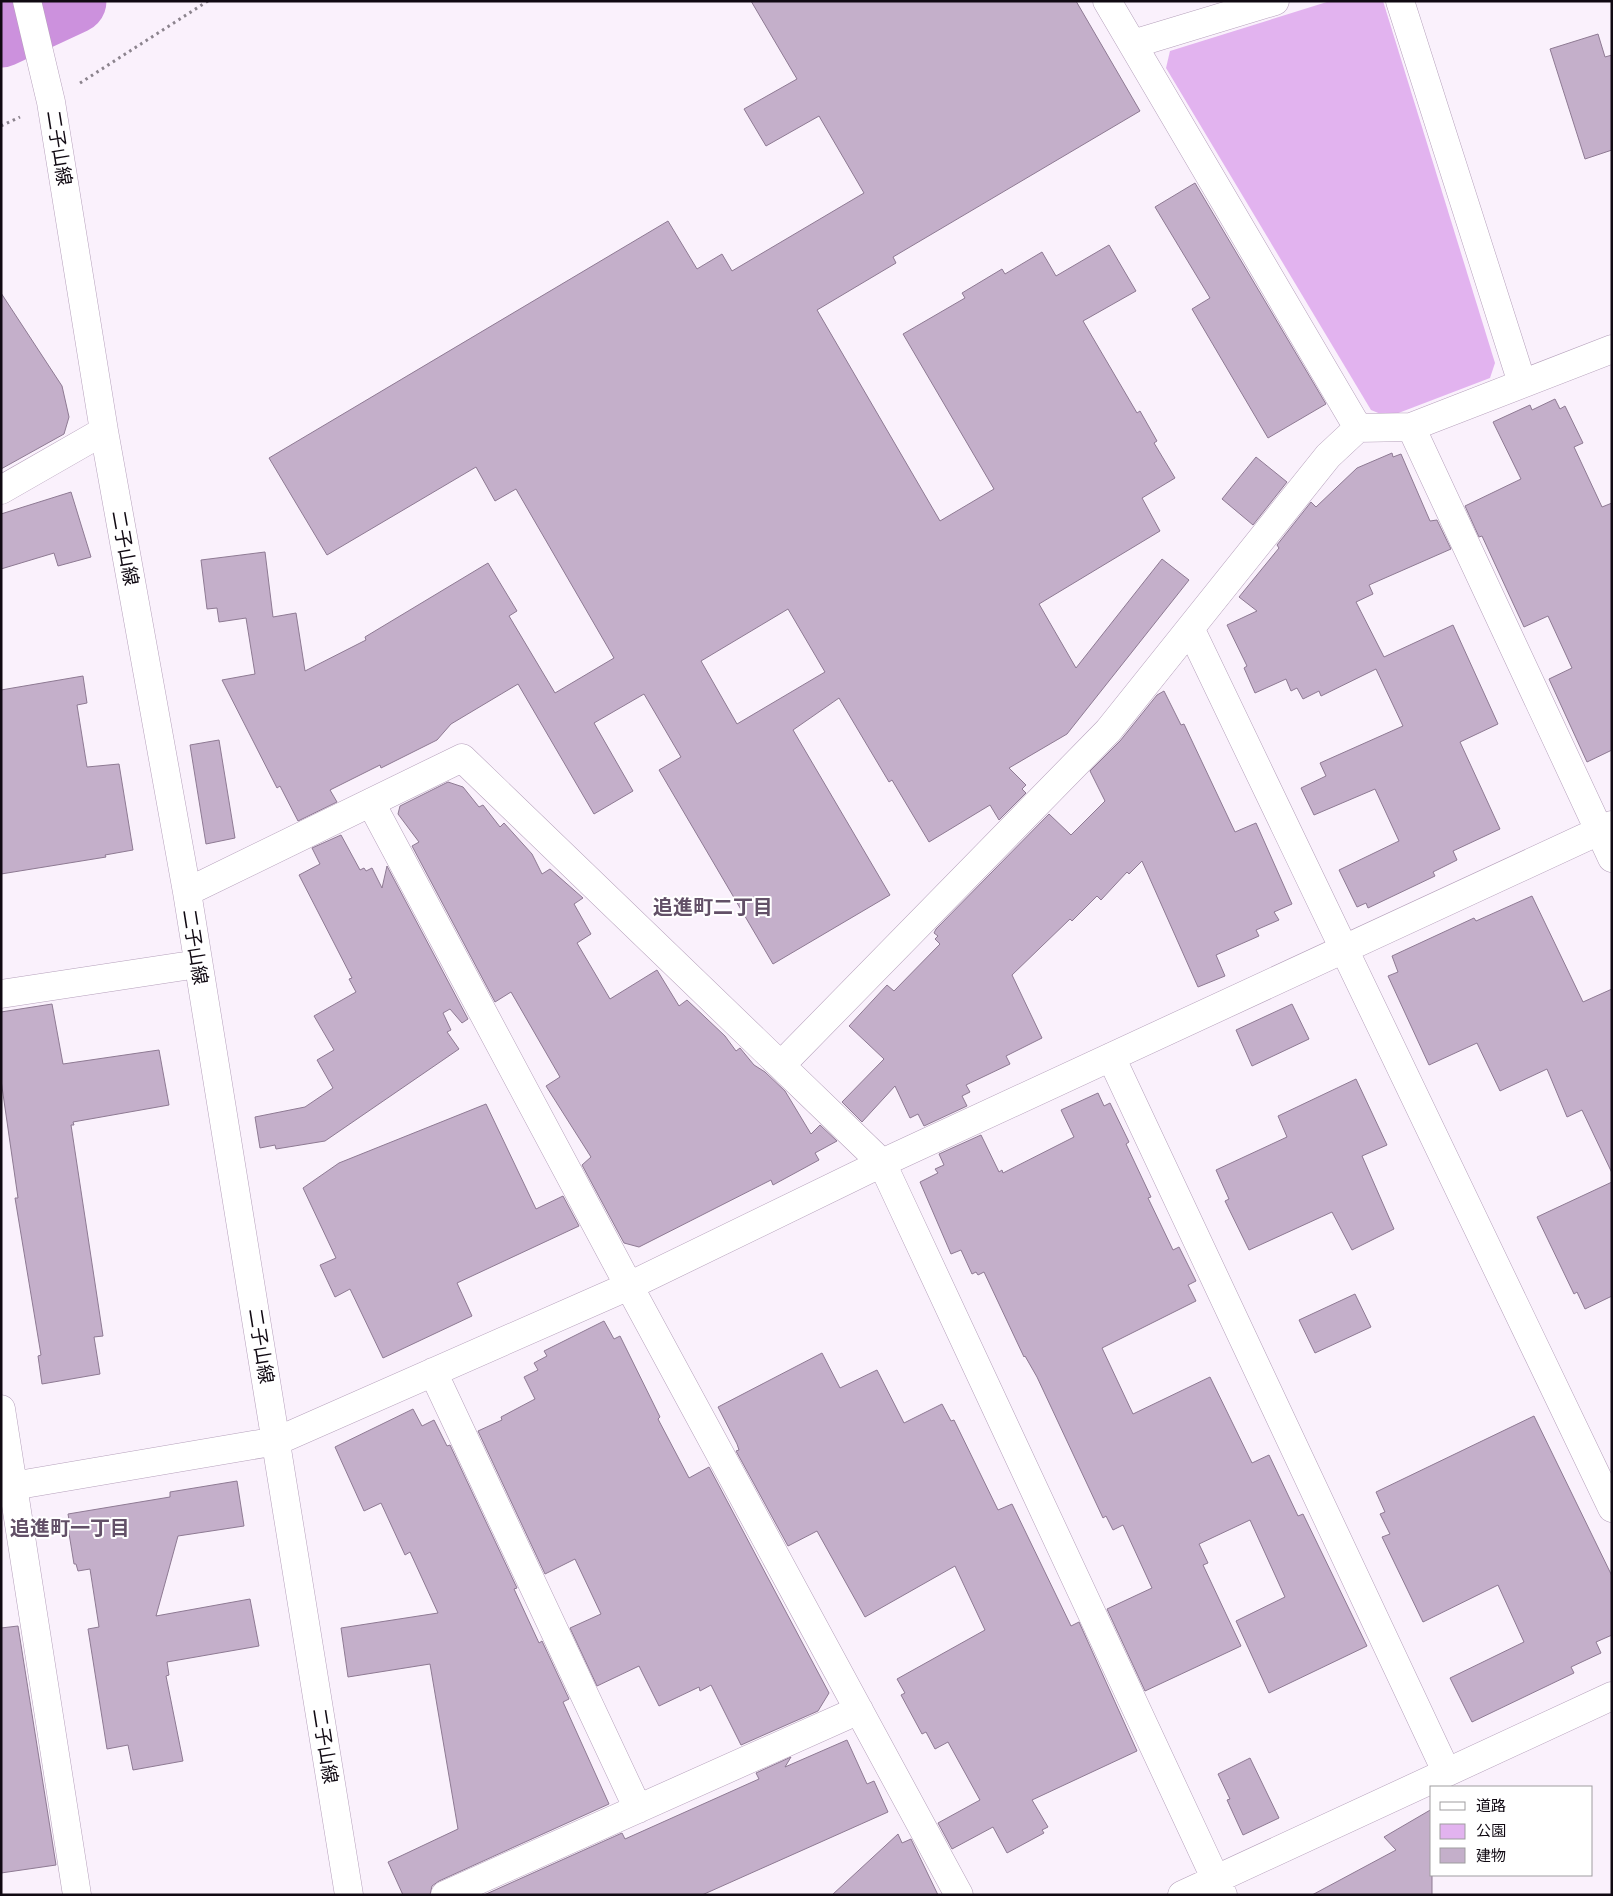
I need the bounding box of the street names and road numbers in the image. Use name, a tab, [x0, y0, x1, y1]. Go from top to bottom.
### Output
street label: 二子山線	[42, 109, 76, 187]
street label: 二子山線	[107, 509, 143, 587]
street label: 二子山線	[178, 908, 212, 986]
street label: 二子山線	[244, 1307, 278, 1385]
street label: 二子山線	[308, 1707, 342, 1785]

